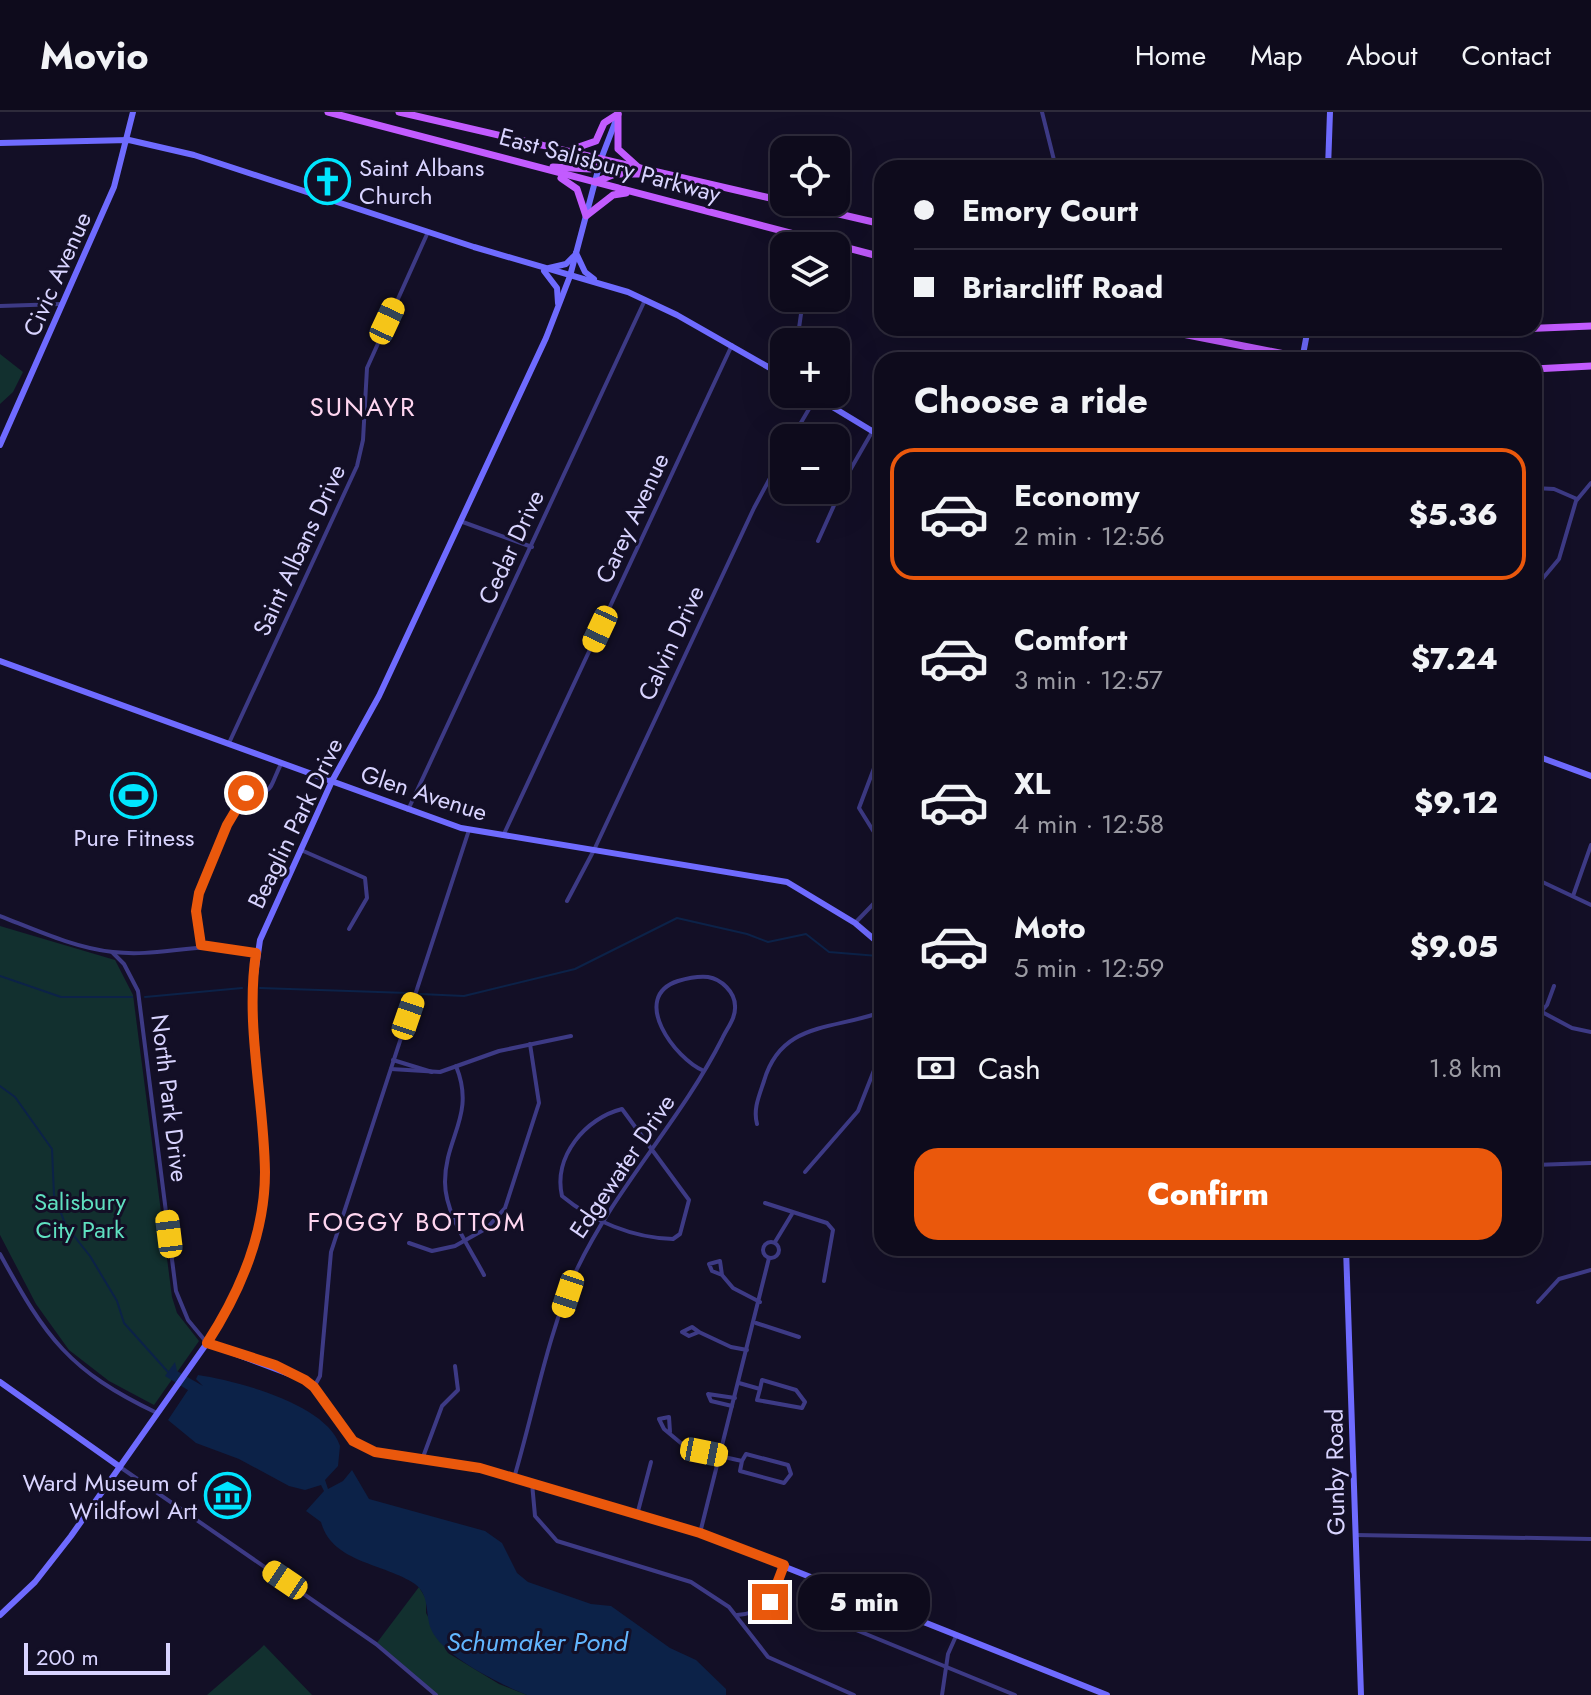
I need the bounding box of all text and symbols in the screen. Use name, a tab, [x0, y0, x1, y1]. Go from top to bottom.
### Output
text: Movio	[40, 28, 149, 83]
text: Home	[1135, 35, 1206, 76]
text: Map	[1250, 35, 1302, 76]
text: About	[1346, 35, 1418, 76]
text: Contact	[1462, 35, 1551, 76]
street label: East Salisbury Parkway	[495, 119, 725, 212]
map controls	[770, 136, 850, 504]
button: locate	[770, 136, 850, 216]
place label: Saint Albans Church	[359, 150, 484, 213]
church icon: Saint Albans Church	[304, 157, 352, 205]
text: Emory Court	[962, 189, 1138, 232]
street label: Civic Avenue	[14, 206, 100, 342]
button: layers	[770, 232, 850, 312]
text: Briarcliff Road	[962, 266, 1163, 309]
car	[366, 294, 408, 348]
button: +	[770, 328, 850, 408]
text: Choose a ride	[914, 374, 1148, 426]
district label: SUNAYR	[309, 388, 417, 426]
button: −	[770, 424, 850, 504]
street label: Carey Avenue	[586, 447, 678, 589]
street label: Saint Albans Drive	[244, 458, 354, 642]
text: Economy	[1014, 474, 1140, 517]
icon: car	[918, 478, 990, 550]
street label: Cedar Drive	[469, 484, 553, 610]
text: $5.36	[1409, 493, 1498, 536]
text: 2 min · 12:56	[1014, 517, 1165, 555]
street label: Calvin Drive	[629, 580, 713, 706]
car	[579, 602, 621, 656]
text: Comfort	[1014, 618, 1127, 661]
icon: car	[918, 622, 990, 694]
text: $7.24	[1411, 637, 1498, 680]
text: 3 min · 12:57	[1014, 661, 1163, 699]
street label: Beaglin Park Drive	[239, 732, 351, 914]
street label: Glen Avenue	[356, 756, 492, 830]
text: XL	[1014, 762, 1050, 805]
icon: car	[918, 766, 990, 838]
sports icon: Pure Fitness	[110, 771, 158, 819]
route start	[228, 775, 264, 811]
text: $9.12	[1414, 781, 1498, 824]
text: 4 min · 12:58	[1014, 805, 1164, 843]
place label: Pure Fitness	[73, 820, 195, 855]
text: Moto	[1014, 906, 1086, 949]
icon: car	[918, 910, 990, 982]
text: $9.05	[1410, 925, 1498, 968]
text: 5 min · 12:59	[1014, 949, 1165, 987]
car	[389, 989, 427, 1043]
street label: North Park Drive	[142, 1012, 198, 1184]
icon: cash	[914, 1046, 958, 1090]
text: Cash	[978, 1047, 1041, 1090]
text: 1.8 km	[1429, 1049, 1502, 1087]
street label: Edgewater Drive	[561, 1087, 683, 1245]
button: Confirm	[914, 1148, 1502, 1240]
park label: Salisbury City Park	[34, 1184, 126, 1247]
district label: FOGGY BOTTOM	[308, 1203, 526, 1241]
car	[154, 1209, 184, 1259]
car	[549, 1267, 587, 1321]
street label: Gunby Road	[1316, 1408, 1354, 1536]
car	[678, 1436, 730, 1468]
place label: Ward Museum of Wildfowl Art	[22, 1465, 198, 1528]
museum icon: Ward Museum of Wildfowl Art	[204, 1472, 252, 1520]
car	[258, 1557, 312, 1603]
callout: 5 min	[798, 1574, 930, 1630]
text: 5 min	[829, 1583, 899, 1621]
route end	[752, 1584, 788, 1620]
water label: Schumaker Pond	[446, 1623, 629, 1661]
scale bar	[24, 1639, 170, 1675]
text: 200 m	[36, 1641, 99, 1673]

